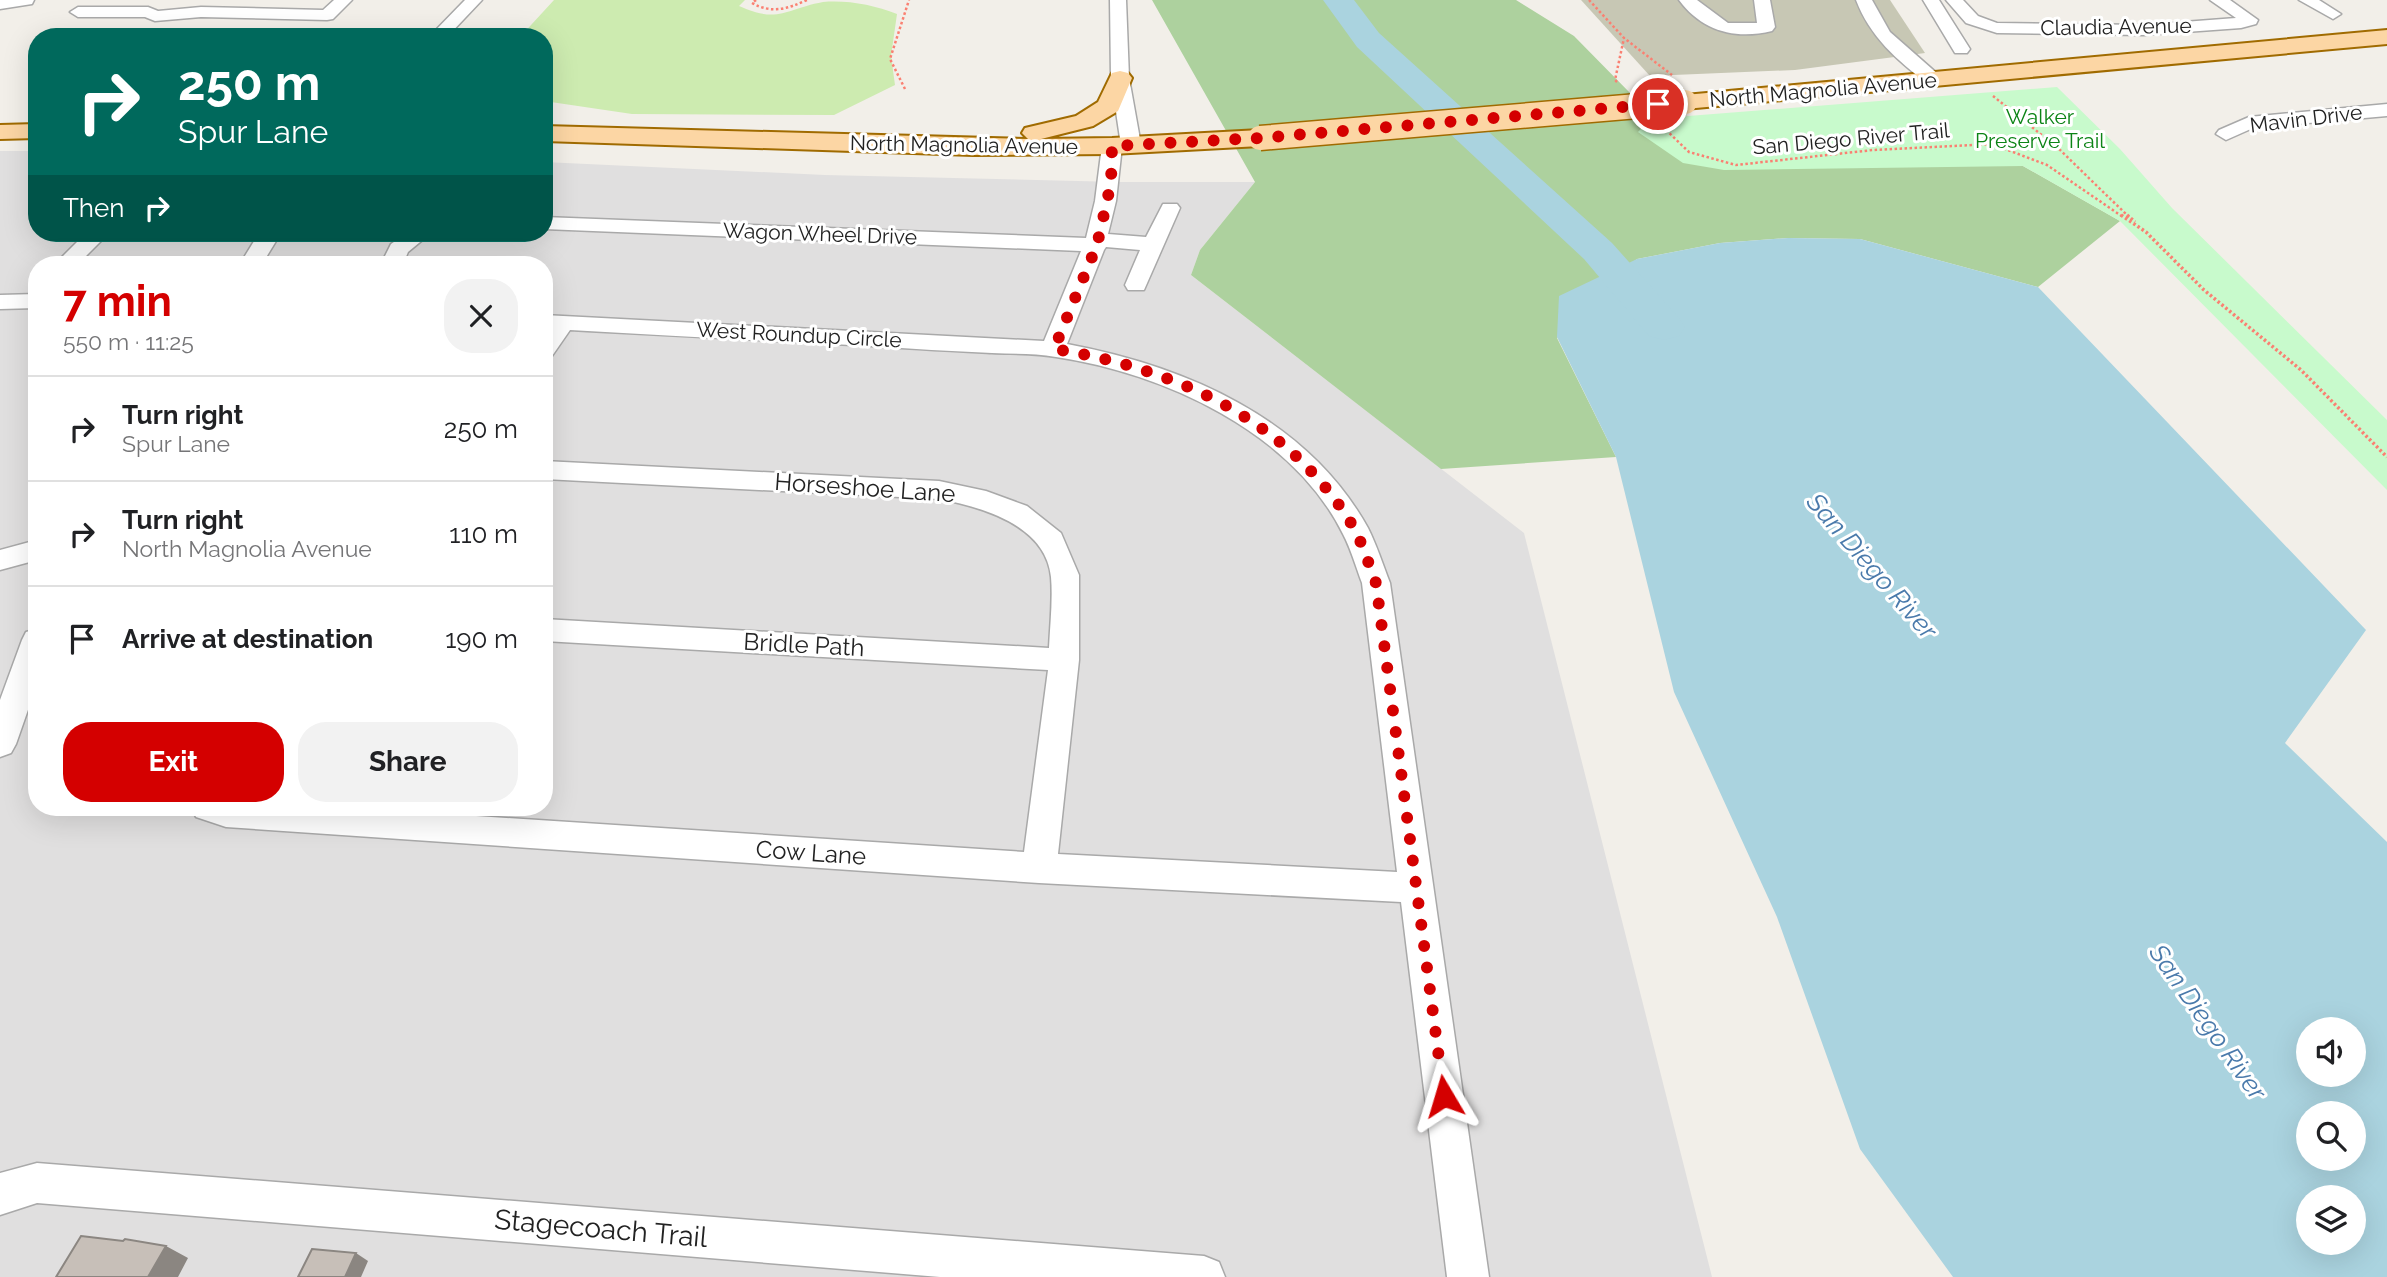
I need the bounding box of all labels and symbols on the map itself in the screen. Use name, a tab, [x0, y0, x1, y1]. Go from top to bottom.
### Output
street label: Claudia Avenue	[2040, 13, 2192, 40]
street label: North Magnolia Avenue	[1708, 67, 1938, 112]
pin	[1628, 74, 1688, 134]
street label: Mavin Drive	[2248, 99, 2363, 138]
park label: Walker Preserve Trail	[1975, 104, 2105, 153]
street label: San Diego River Trail	[1752, 117, 1951, 160]
street label: North Magnolia Avenue	[850, 130, 1078, 159]
street label: Wagon Wheel Drive	[723, 218, 917, 249]
street label: West Roundup Circle	[696, 317, 902, 352]
street label: Horseshoe Lane	[774, 467, 956, 508]
water label: San Diego River	[1800, 486, 1944, 646]
street label: Bridle Path	[743, 627, 865, 662]
street label: Cow Lane	[755, 834, 867, 871]
water label: San Diego River	[2143, 938, 2273, 1106]
position arrow	[1407, 1059, 1481, 1133]
street label: Stagecoach Trail	[493, 1203, 709, 1254]

